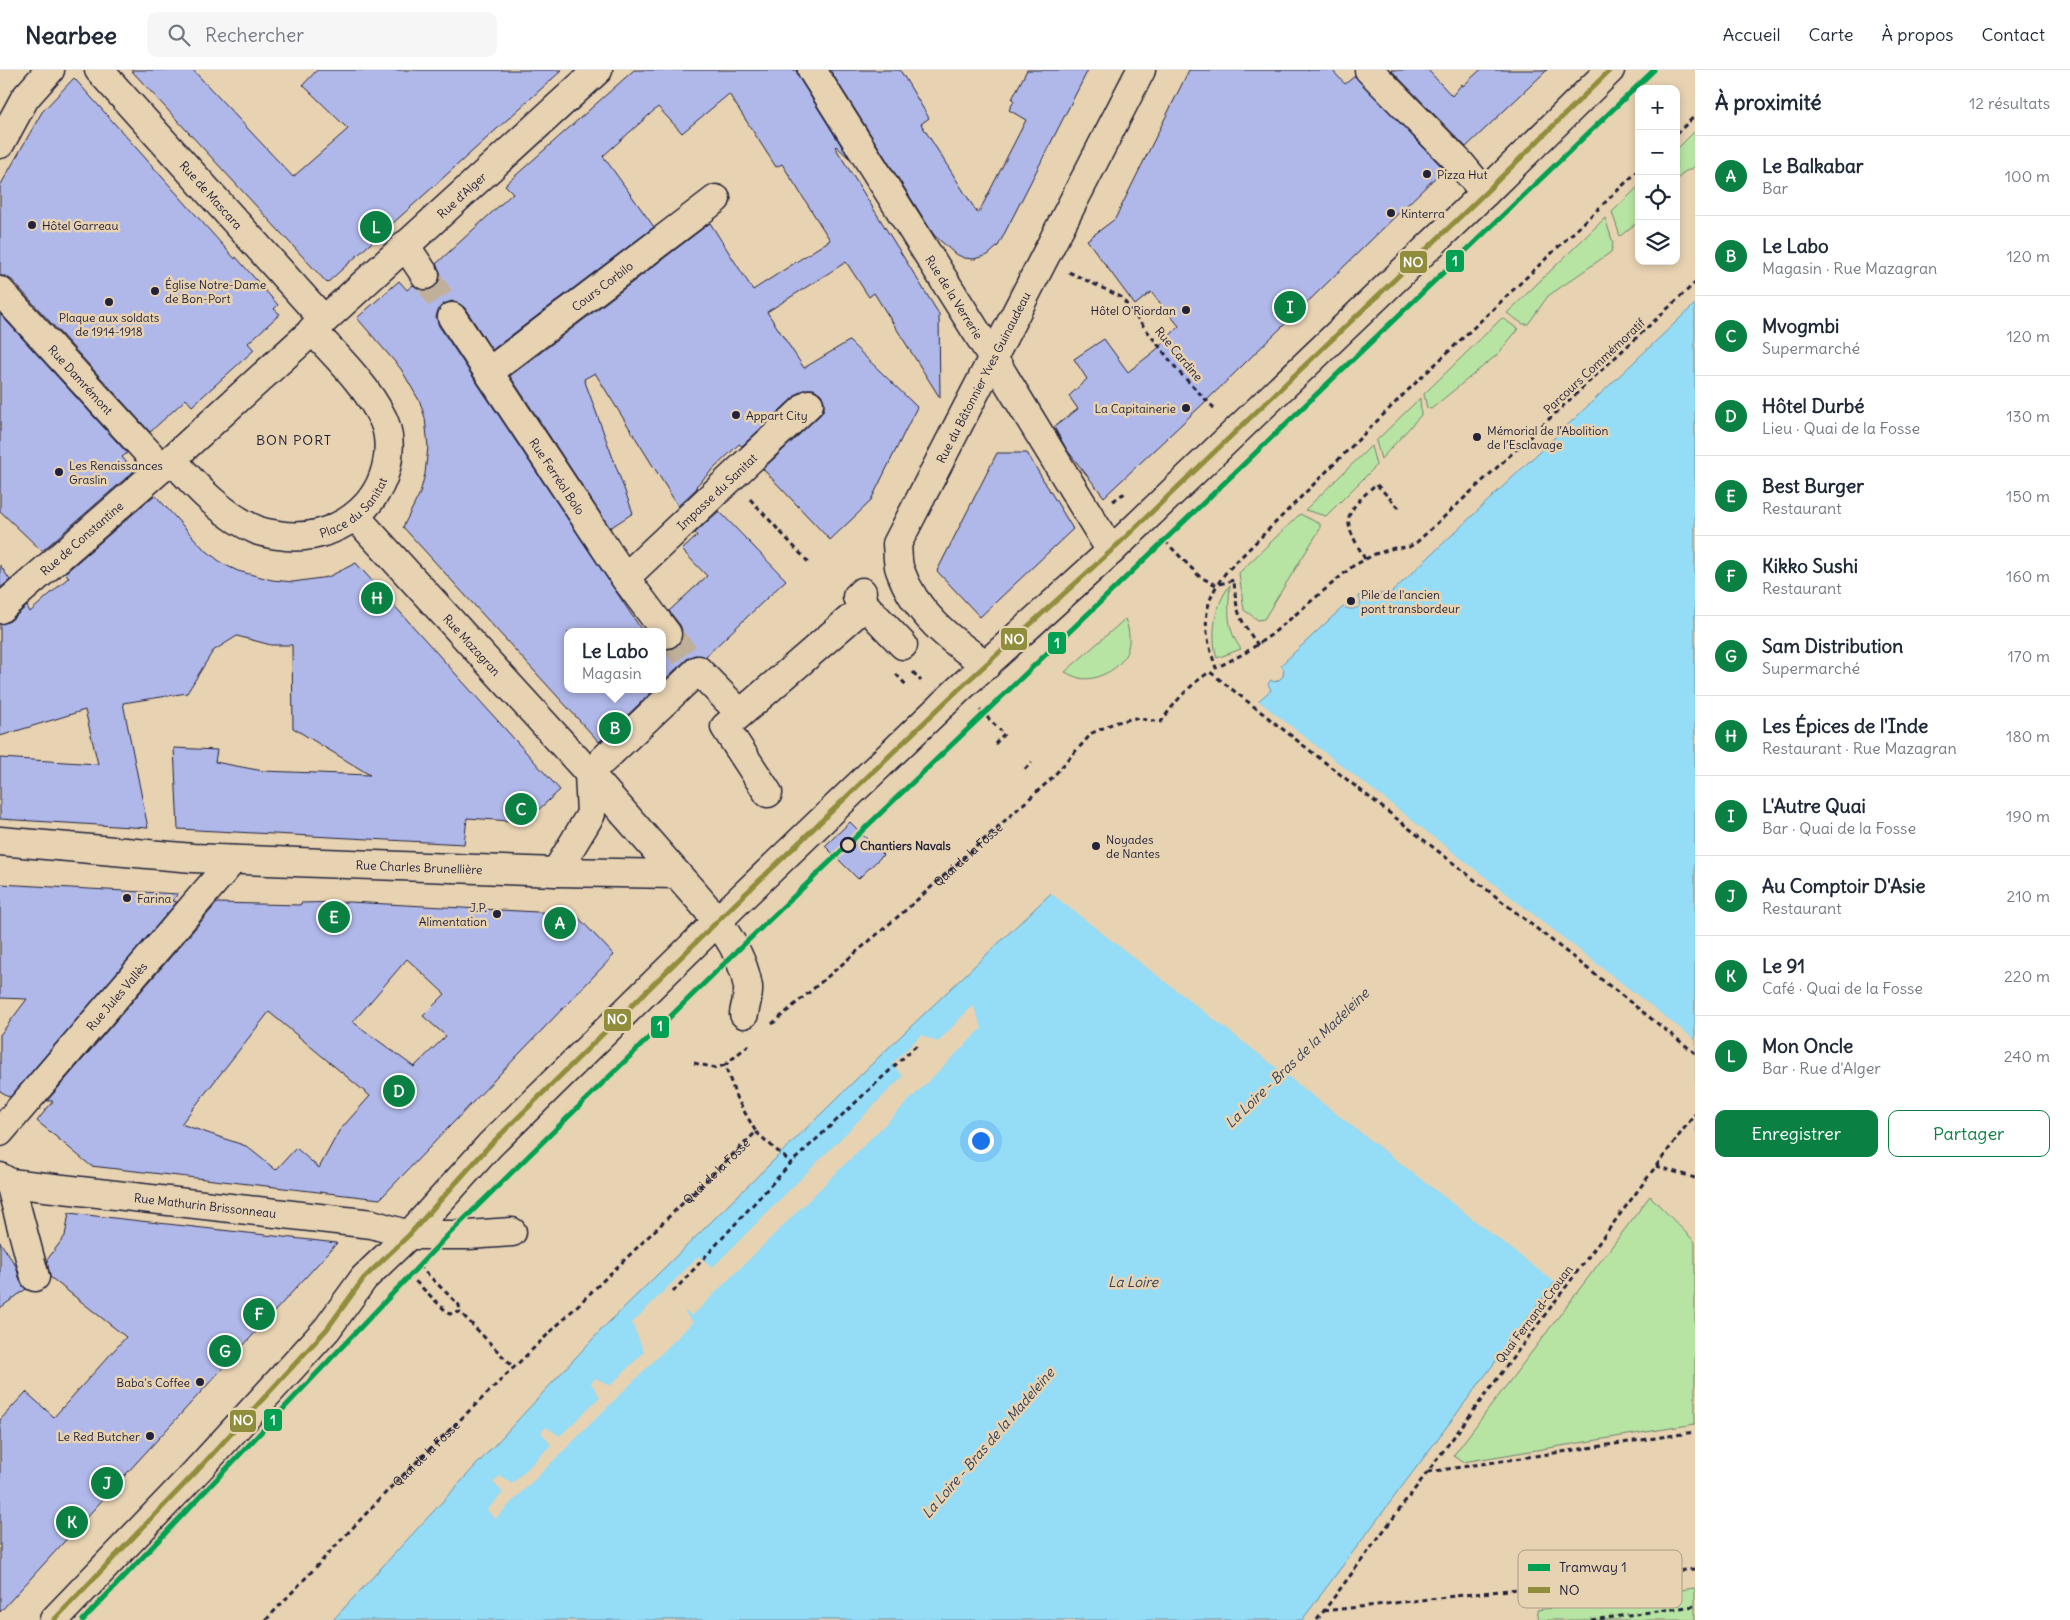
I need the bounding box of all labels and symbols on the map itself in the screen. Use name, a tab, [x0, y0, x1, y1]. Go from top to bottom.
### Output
street label: Rue de Mascara	[177, 158, 246, 232]
place label: Pizza Hut	[1437, 167, 1488, 182]
marker: Pizza Hut	[1421, 168, 1433, 180]
street label: Rue d'Alger	[434, 169, 489, 221]
place label: Kinterra	[1401, 206, 1445, 221]
marker: Kinterra	[1385, 207, 1397, 219]
pin: L	[360, 208, 392, 246]
place label: Hôtel Garreau	[42, 218, 118, 233]
marker: Hôtel Garreau	[26, 219, 38, 231]
line badge: 1	[1445, 249, 1465, 273]
line badge: NO	[1399, 250, 1428, 274]
street label: Rue de la Verrerie	[923, 252, 987, 342]
text: 1	[1452, 252, 1458, 270]
text: NO	[1403, 253, 1423, 271]
street label: Cours Corbilo	[568, 258, 636, 314]
place label: Église Notre-Dame de Bon-Port	[165, 277, 266, 306]
marker: Église Notre-Dame de Bon-Port	[149, 285, 161, 297]
pin: I	[1274, 288, 1306, 326]
street label: Rue du Bâtonnier Yves Guinaudeau	[933, 289, 1033, 465]
marker: Plaque aux soldats de 1914-1918	[103, 296, 115, 308]
place label: Hôtel O'Riordan	[1091, 303, 1176, 318]
marker: Hôtel O'Riordan	[1180, 304, 1192, 316]
place label: Plaque aux soldats de 1914-1918	[59, 310, 159, 339]
street label: Parcours Commémoratif	[1540, 314, 1649, 417]
street label: Rue Cardine	[1152, 324, 1206, 384]
street label: Rue Damrémont	[45, 342, 117, 417]
place label: La Capitainerie	[1095, 401, 1176, 416]
marker: La Capitainerie	[1180, 402, 1192, 414]
place label: Appart City	[746, 408, 807, 423]
marker: Appart City	[730, 409, 742, 421]
place label: Mémorial de l’Abolition de l’Esclavage	[1487, 423, 1608, 452]
district label: BON PORT	[256, 431, 332, 449]
marker: Mémorial de l’Abolition de l’Esclavage	[1471, 431, 1483, 443]
street label: Rue Ferréol Bolo	[527, 435, 588, 518]
street label: Impasse du Sanitat	[673, 450, 760, 533]
place label: Les Renaissances Graslin	[69, 458, 163, 487]
marker: Les Renaissances Graslin	[53, 466, 65, 478]
street label: Place du Sanitat	[318, 475, 390, 540]
street label: Rue de Constantine	[37, 498, 126, 578]
pin: H	[361, 579, 393, 617]
place label: Pile de l'ancien pont transbordeur	[1361, 587, 1460, 616]
marker: Pile de l'ancien pont transbordeur	[1345, 595, 1357, 607]
street label: Rue Mazagran	[440, 611, 504, 679]
line badge: NO	[1000, 627, 1028, 651]
text: NO	[1004, 630, 1024, 648]
line badge: 1	[1047, 631, 1067, 655]
text: 1	[1054, 634, 1060, 652]
pin: B	[599, 709, 631, 747]
pin: C	[505, 790, 537, 828]
street label: Quai de la Fosse	[930, 819, 1005, 889]
place label: Noyades de Nantes	[1106, 832, 1160, 861]
marker: Chantiers Navals	[840, 837, 856, 853]
place label: Chantiers Navals	[860, 838, 951, 853]
marker: Noyades de Nantes	[1090, 840, 1102, 852]
street label: Rue Charles Brunellière	[355, 857, 483, 877]
place label: Farina	[137, 891, 172, 906]
marker: Farina	[121, 892, 133, 904]
pin: E	[318, 898, 350, 936]
place label: J.P. Alimentation	[419, 900, 487, 929]
pin: A	[544, 904, 576, 942]
marker: J.P. Alimentation	[491, 908, 503, 920]
street label: Rue Jules Vallès	[83, 959, 150, 1033]
water label: La Loire - Bras de la Madeleine	[1221, 983, 1374, 1132]
line badge: NO	[603, 1008, 632, 1032]
text: NO	[607, 1010, 627, 1028]
line badge: 1	[650, 1015, 670, 1039]
text: 1	[657, 1017, 663, 1035]
pin: D	[383, 1072, 415, 1110]
your location	[968, 1128, 994, 1154]
street label: Quai de la Fosse	[679, 1135, 753, 1207]
street label: Rue Mathurin Brissonneau	[133, 1190, 277, 1221]
street label: Quai Fernand-Crouan	[1492, 1262, 1576, 1366]
water label: La Loire	[1108, 1273, 1160, 1291]
pin: F	[243, 1295, 275, 1333]
pin: G	[209, 1332, 241, 1370]
water label: La Loire - Bras de la Madeleine	[918, 1363, 1059, 1522]
place label: Baba's Coffee	[116, 1375, 190, 1390]
marker: Baba's Coffee	[194, 1376, 206, 1388]
line badge: 1	[263, 1408, 283, 1432]
line badge: NO	[229, 1409, 257, 1433]
text: NO	[233, 1411, 253, 1429]
text: 1	[270, 1411, 276, 1429]
street label: Quai de la Fosse	[389, 1417, 462, 1489]
place label: Le Red Butcher	[57, 1429, 140, 1444]
marker: Le Red Butcher	[144, 1430, 156, 1442]
pin: J	[91, 1464, 123, 1502]
pin: K	[56, 1503, 88, 1541]
legend	[1518, 1550, 1682, 1608]
text: Tramway 1	[1559, 1558, 1627, 1576]
text: NO	[1559, 1581, 1580, 1599]

